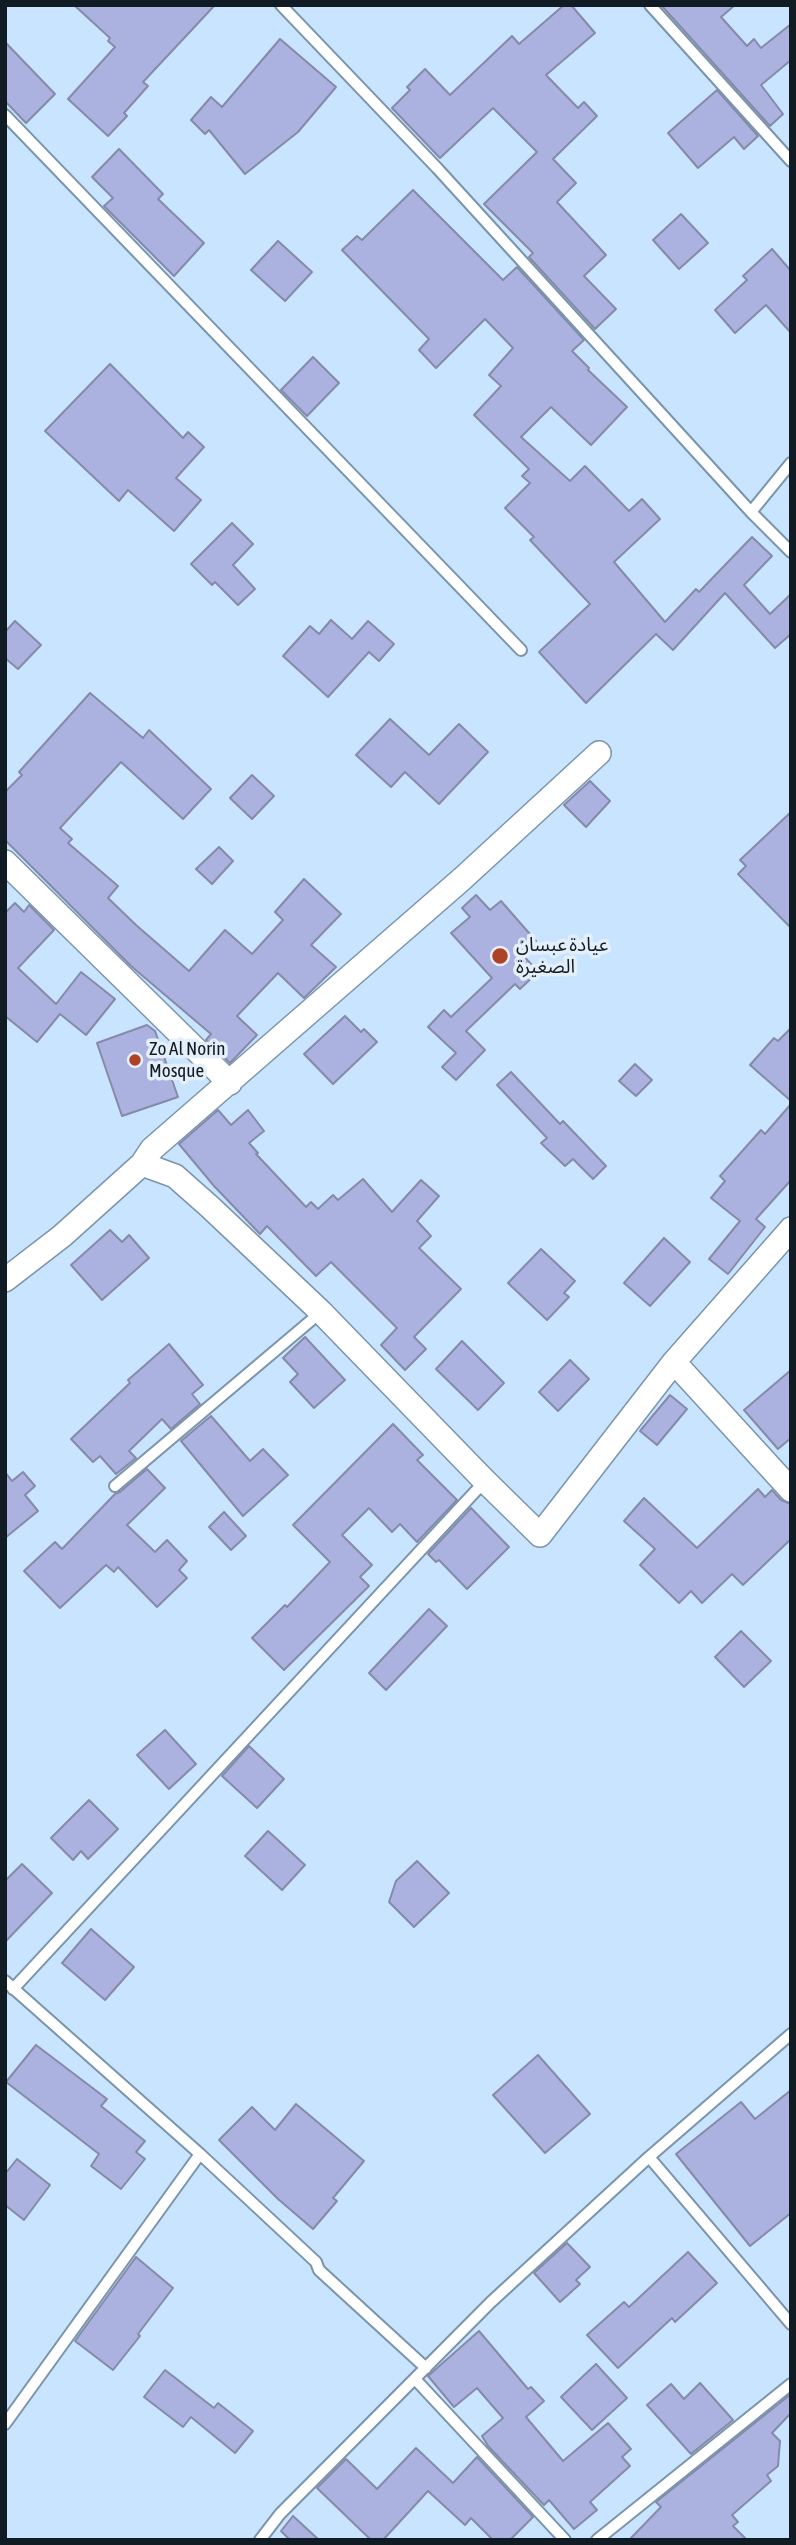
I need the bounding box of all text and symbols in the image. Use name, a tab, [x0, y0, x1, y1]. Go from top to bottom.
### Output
place label: عيادة عبسان الصغيرة	[516, 934, 608, 978]
marker: عيادة عبسان الصغيرة	[490, 946, 510, 966]
place label: Zo Al Norin Mosque	[149, 1038, 225, 1082]
marker: Zo Al Norin Mosque	[127, 1052, 143, 1068]

